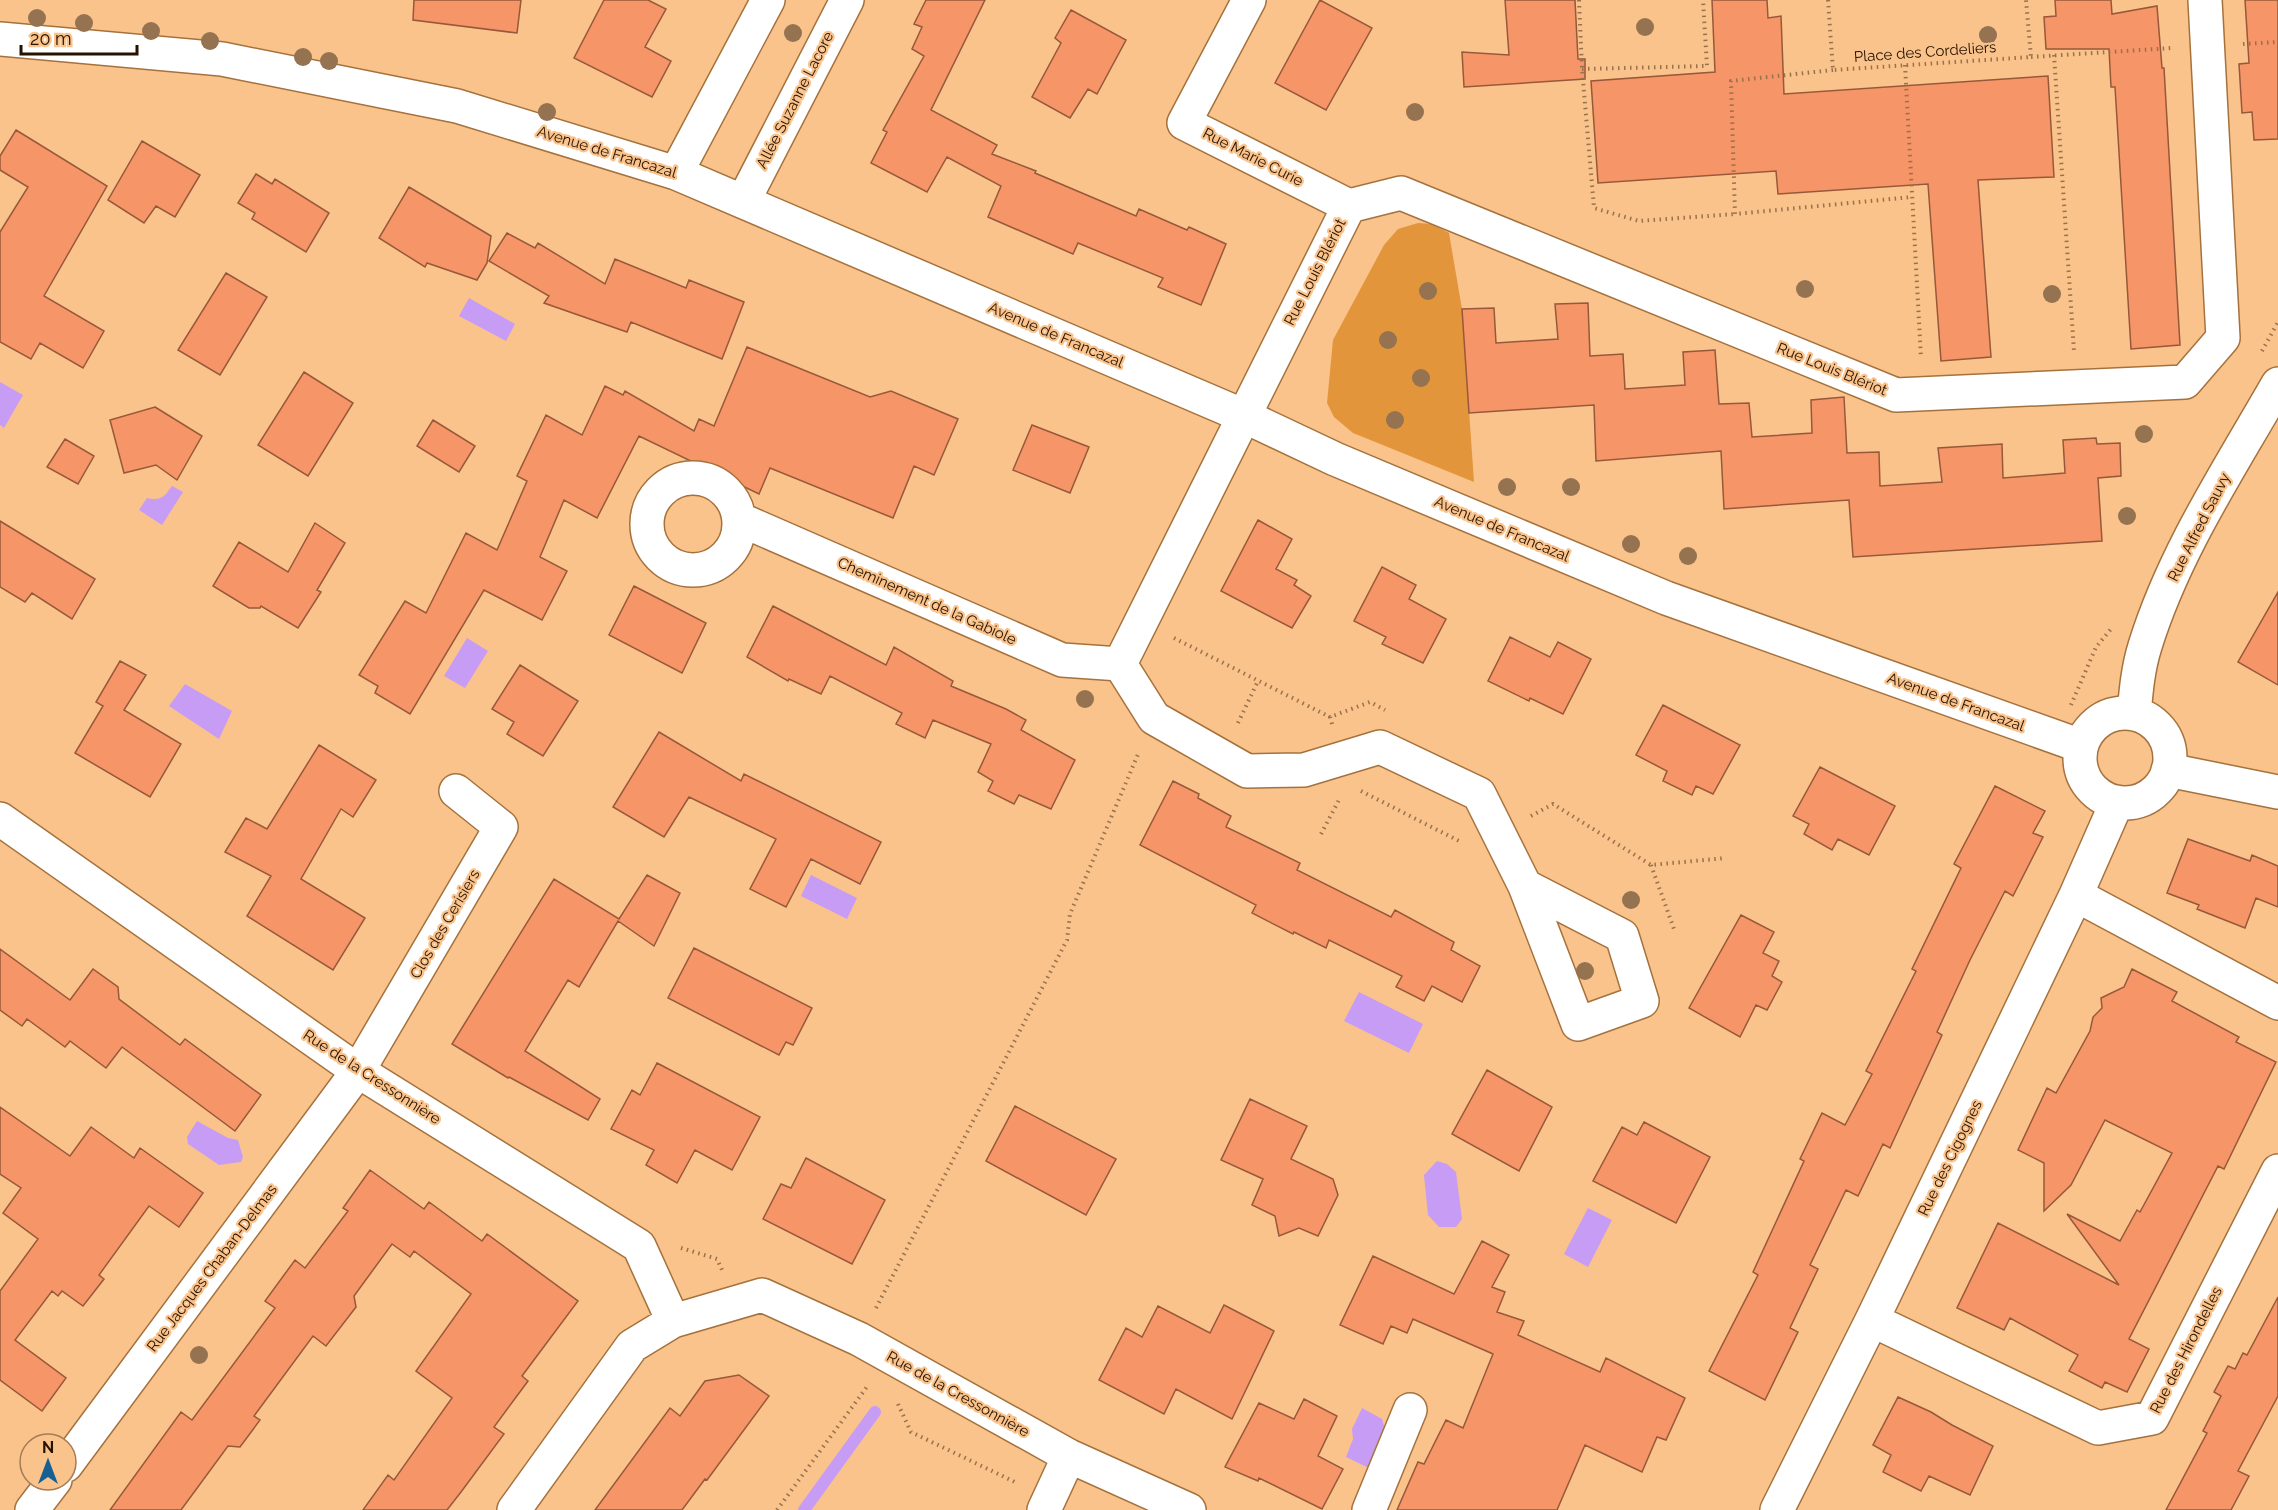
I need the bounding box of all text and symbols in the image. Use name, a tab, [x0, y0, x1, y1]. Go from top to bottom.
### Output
scale bar	[21, 18, 136, 56]
text: 20 m	[30, 28, 72, 49]
street label: Allée Suzanne Lacore	[753, 28, 837, 171]
street label: Place des Cordeliers	[1853, 38, 1997, 66]
street label: Avenue de Francazal	[535, 122, 680, 182]
street label: Rue Marie Curie	[1200, 124, 1306, 190]
street label: Rue Louis Blériot	[1280, 216, 1350, 328]
street label: Avenue de Francazal	[986, 298, 1127, 372]
street label: Rue Louis Blériot	[1774, 339, 1890, 399]
street label: Rue Alfred Sauvy	[2164, 470, 2234, 584]
street label: Avenue de Francazal	[1432, 492, 1573, 566]
street label: Cheminement de la Gabiole	[835, 553, 1019, 649]
street label: Avenue de Francazal	[1885, 669, 2028, 736]
street label: Clos des Cerisiers	[406, 866, 484, 982]
street label: Rue de la Cressonnière	[300, 1026, 444, 1128]
street label: Rue des Cigognes	[1914, 1097, 1986, 1219]
street label: Rue Jacques Chaban-Delmas	[143, 1181, 281, 1355]
street label: Rue des Hirondelles	[2146, 1284, 2226, 1416]
street label: Rue de la Cressonnière	[884, 1347, 1033, 1441]
north arrow	[18, 1432, 78, 1492]
text: N	[42, 1438, 54, 1457]

